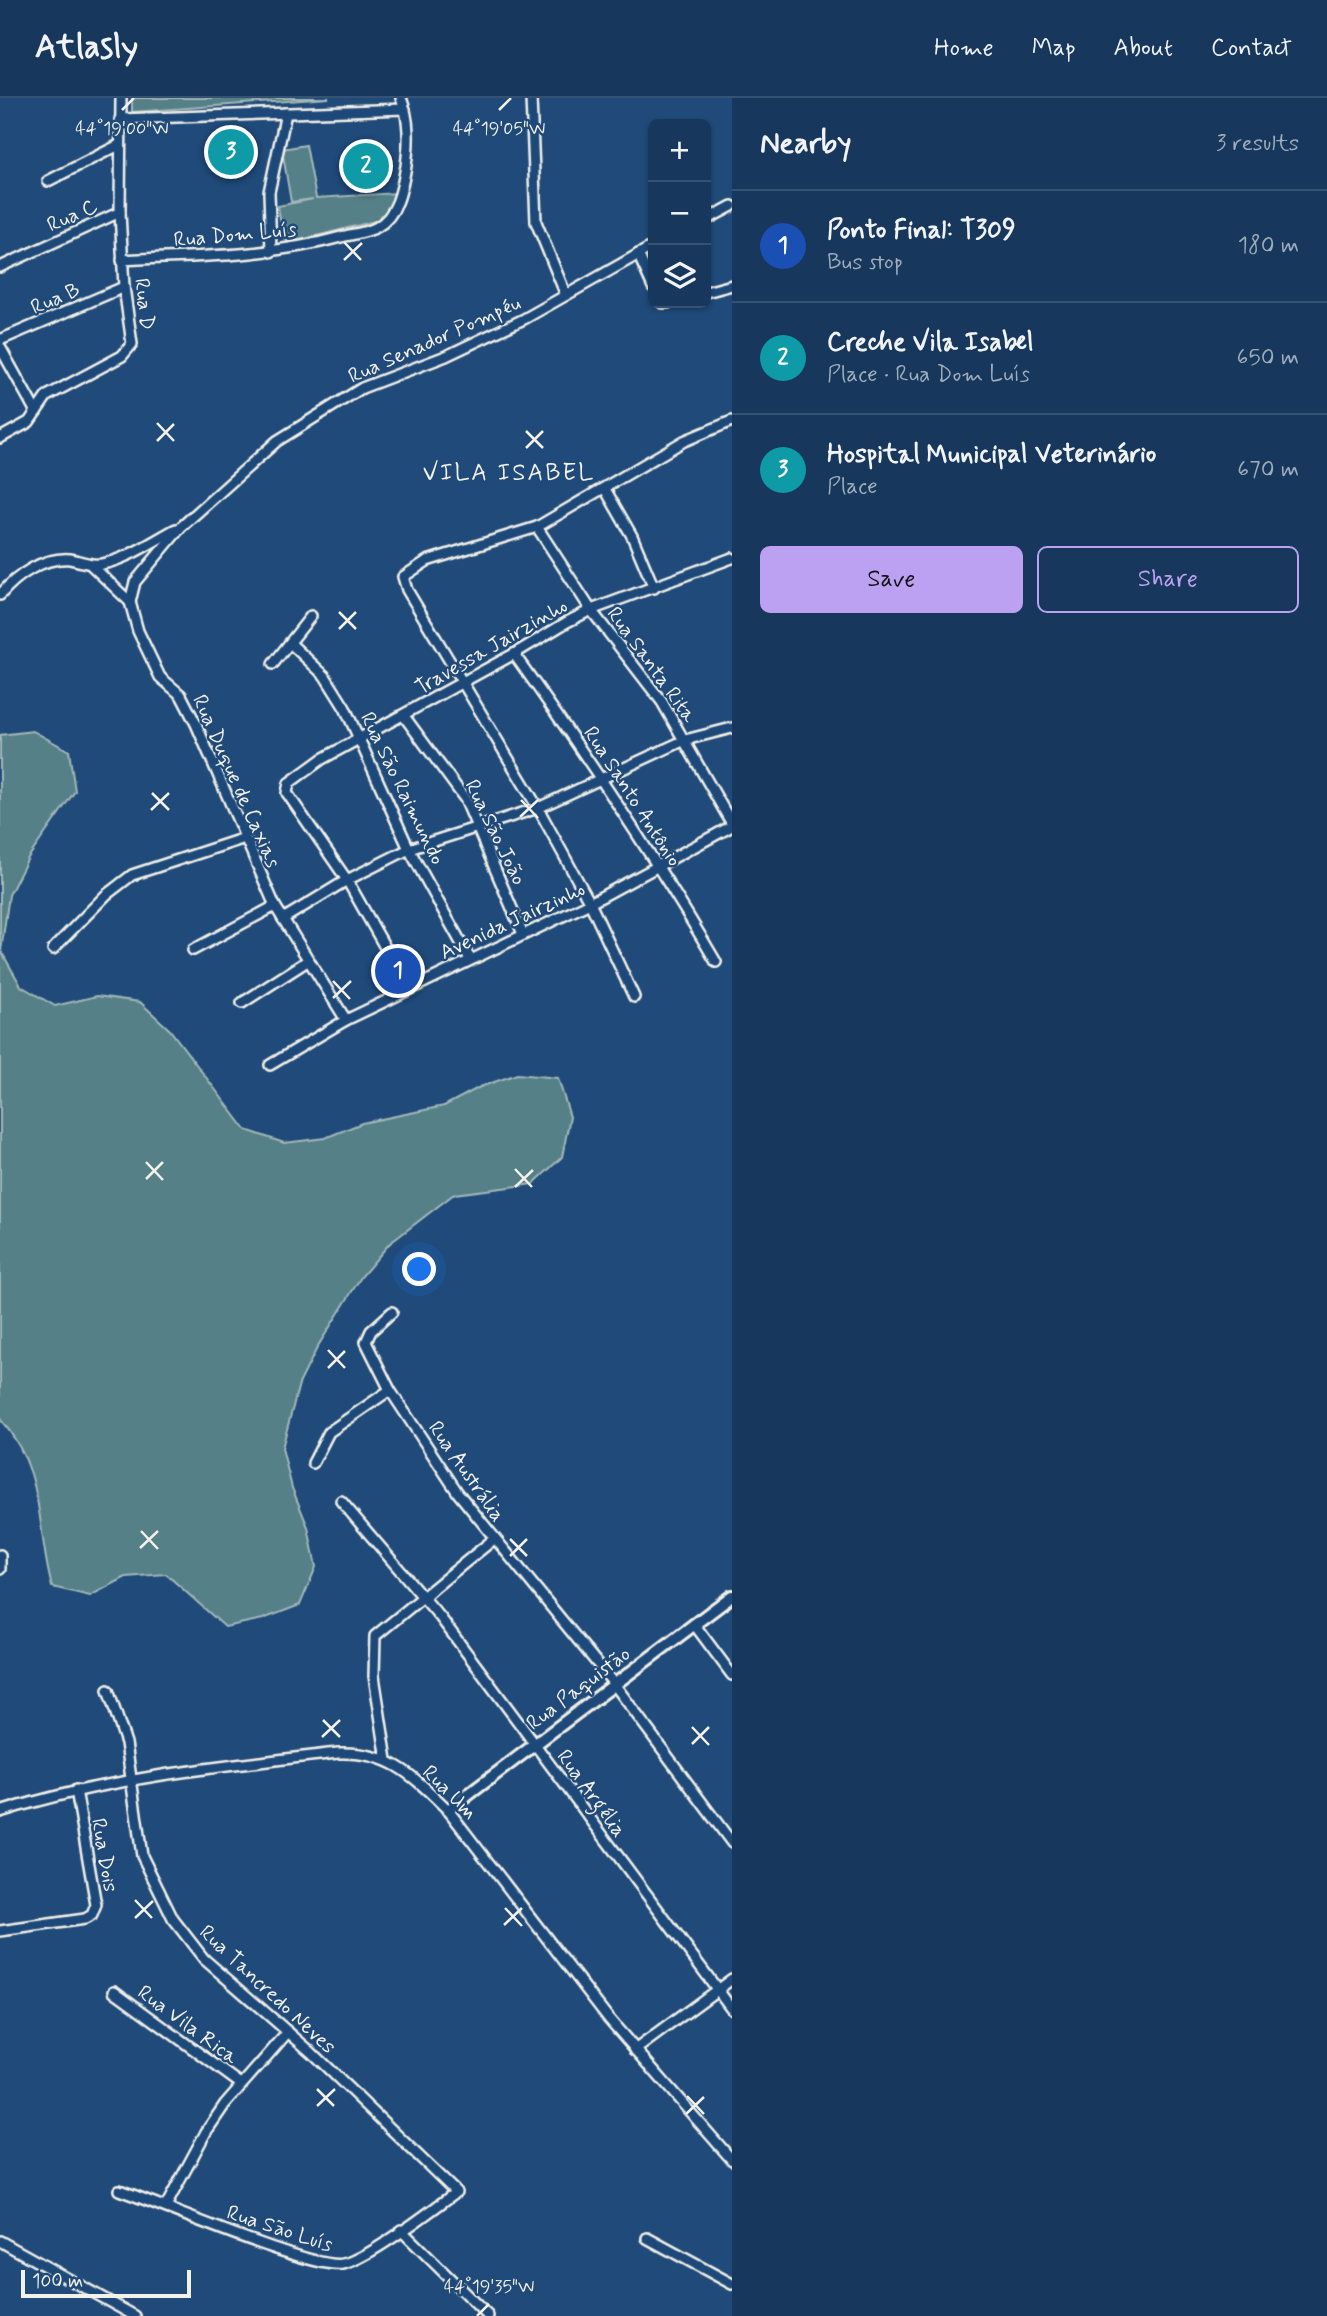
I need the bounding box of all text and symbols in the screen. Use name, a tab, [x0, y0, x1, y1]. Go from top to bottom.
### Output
text: Atlasly	[35, 26, 138, 70]
text: Home	[934, 33, 994, 64]
text: Map	[1032, 33, 1076, 64]
text: About	[1114, 33, 1173, 64]
text: Contact	[1211, 33, 1292, 64]
text: 44°19'00"W	[75, 117, 169, 141]
text: 44°19'05"W	[453, 117, 545, 141]
map controls	[648, 119, 711, 308]
button: +	[648, 119, 711, 182]
text: Nearby	[760, 124, 851, 163]
pin: 3	[208, 126, 254, 178]
text: 3 results	[1216, 129, 1299, 159]
pin: 2	[343, 140, 389, 192]
button: −	[648, 182, 711, 245]
street label: Rua C	[43, 192, 102, 239]
text: Ponto Final: T309	[827, 214, 1016, 248]
street label: Rua Dom Luís	[173, 216, 298, 254]
text: 1	[778, 231, 788, 261]
text: 180 m	[1238, 231, 1299, 261]
button: layers	[648, 245, 711, 308]
text: Bus stop	[827, 248, 903, 278]
street label: Rua B	[26, 276, 84, 322]
street label: Rua D	[127, 277, 161, 332]
street label: Rua Senador Pompéu	[344, 289, 525, 391]
text: Creche Vila Isabel	[827, 326, 1033, 360]
text: 2	[777, 343, 789, 373]
text: 650 m	[1237, 343, 1299, 373]
text: Place · Rua Dom Luís	[827, 360, 1030, 390]
text: Hospital Municipal Veterinário	[827, 438, 1156, 472]
text: 3	[778, 455, 788, 485]
text: 670 m	[1237, 455, 1299, 485]
district label: VILA ISABEL	[423, 458, 595, 489]
text: Place	[827, 472, 878, 502]
button: Save	[760, 546, 1023, 613]
button: Share	[1037, 546, 1299, 613]
street label: Travessa Jairzinho	[410, 592, 573, 702]
street label: Rua Santa Rita	[600, 601, 703, 728]
street label: Rua Duque de Caxias	[185, 690, 287, 872]
street label: Rua São Raimundo	[353, 707, 451, 869]
street label: Rua Santo Antônio	[576, 721, 688, 872]
street label: Rua São João	[458, 775, 533, 890]
street label: Avenida Jairzinho	[435, 875, 590, 967]
pin: 1	[375, 945, 421, 997]
your location	[402, 1252, 436, 1286]
street label: Rua Austrália	[421, 1416, 511, 1528]
street label: Rua Paquistão	[521, 1640, 637, 1737]
street label: Rua Argélia	[548, 1744, 633, 1844]
street label: Rua Um	[416, 1759, 483, 1826]
street label: Rua Dois	[84, 1816, 124, 1894]
street label: Rua Tancredo Neves	[193, 1919, 342, 2061]
street label: Rua Vila Rica	[131, 1979, 244, 2071]
street label: Rua São Luís	[223, 2199, 336, 2259]
scale bar	[21, 2267, 191, 2299]
text: 100 m	[32, 2269, 83, 2294]
text: 44°19'35"W	[444, 2275, 534, 2299]

